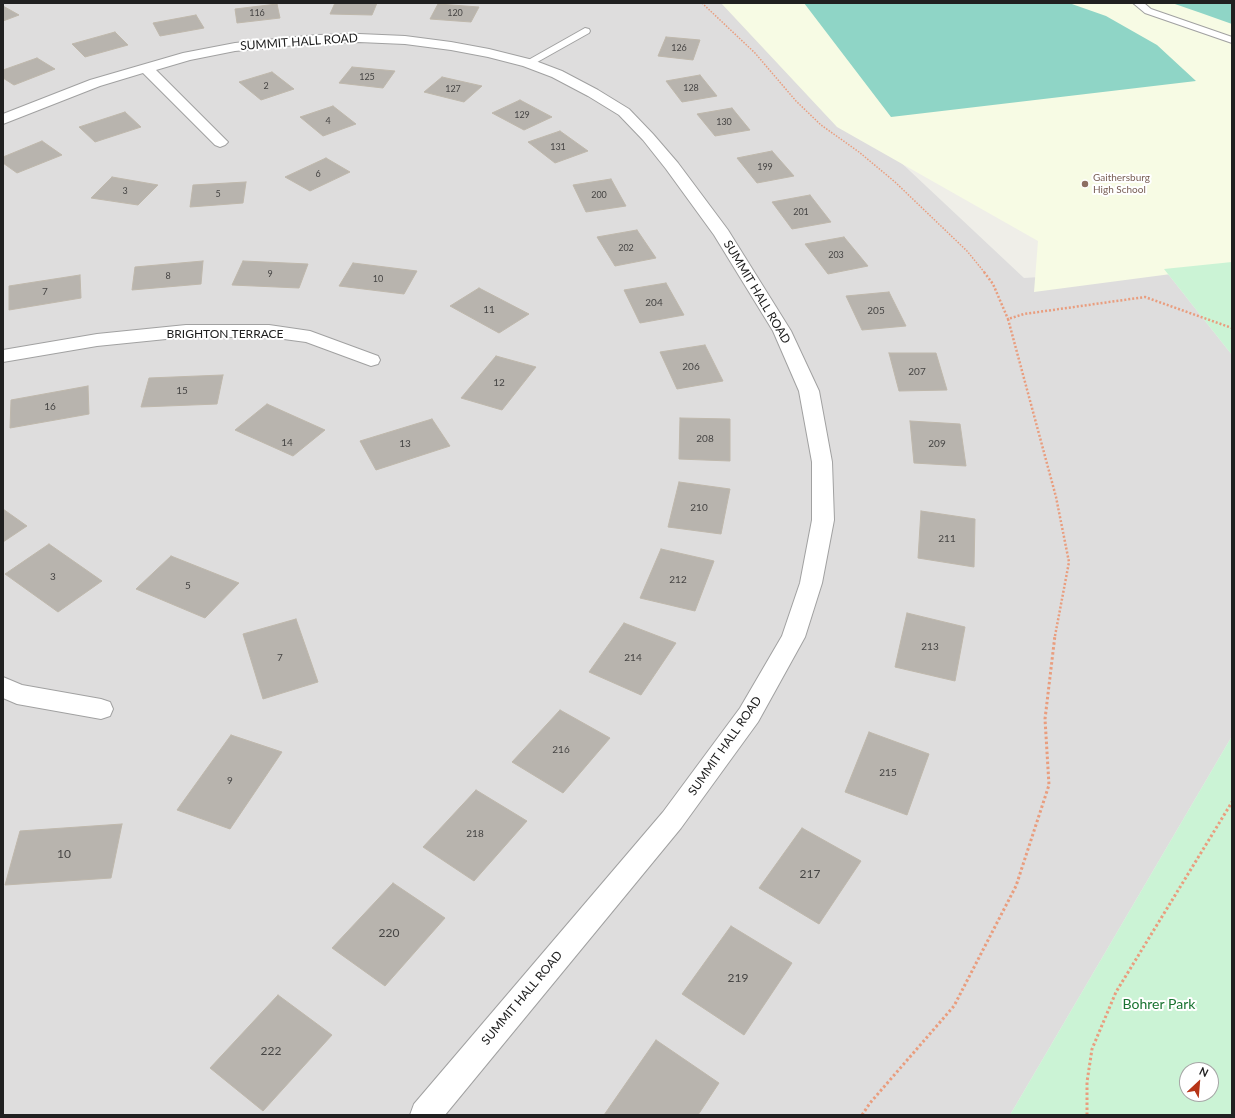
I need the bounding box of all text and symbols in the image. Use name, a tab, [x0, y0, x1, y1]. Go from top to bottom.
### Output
house number: 116	[249, 8, 265, 18]
house number: 120	[447, 8, 463, 18]
street label: SUMMIT HALL ROAD	[240, 31, 358, 53]
house number: 126	[671, 43, 687, 53]
house number: 125	[359, 72, 375, 82]
house number: 2	[263, 81, 269, 91]
house number: 128	[683, 83, 699, 93]
house number: 127	[445, 84, 461, 94]
house number: 129	[514, 110, 530, 120]
house number: 4	[325, 116, 331, 126]
house number: 130	[716, 117, 732, 127]
house number: 131	[550, 142, 566, 152]
house number: 199	[757, 162, 773, 172]
house number: 6	[315, 169, 321, 179]
place label: Gaithersburg High School	[1093, 172, 1150, 196]
marker: Gaithersburg High School	[1080, 179, 1090, 189]
house number: 3	[122, 186, 128, 196]
house number: 5	[215, 189, 221, 199]
house number: 200	[591, 190, 607, 200]
house number: 201	[793, 207, 809, 217]
street label: SUMMIT HALL ROAD	[720, 238, 794, 346]
house number: 202	[618, 243, 634, 253]
house number: 203	[828, 250, 844, 260]
house number: 9	[267, 269, 273, 279]
house number: 8	[165, 271, 171, 281]
house number: 10	[373, 274, 383, 284]
house number: 7	[42, 286, 48, 298]
house number: 204	[645, 297, 663, 309]
house number: 11	[483, 304, 495, 316]
house number: 205	[867, 305, 885, 317]
street label: BRIGHTON TERRACE	[166, 327, 284, 341]
house number: 206	[682, 361, 700, 373]
house number: 207	[908, 366, 926, 378]
house number: 12	[493, 377, 505, 389]
house number: 15	[176, 385, 188, 397]
house number: 16	[44, 401, 56, 413]
house number: 208	[696, 433, 714, 445]
house number: 14	[281, 437, 293, 449]
house number: 13	[399, 438, 411, 450]
house number: 209	[928, 438, 946, 450]
house number: 210	[690, 502, 708, 514]
house number: 211	[938, 533, 956, 545]
house number: 3	[50, 571, 56, 583]
house number: 212	[669, 574, 687, 586]
house number: 5	[185, 580, 191, 592]
house number: 213	[921, 641, 939, 653]
house number: 7	[277, 652, 283, 664]
house number: 214	[624, 652, 642, 664]
street label: SUMMIT HALL ROAD	[685, 694, 765, 798]
house number: 216	[552, 744, 570, 756]
house number: 215	[879, 767, 897, 779]
house number: 9	[227, 775, 233, 787]
house number: 218	[466, 828, 484, 840]
house number: 10	[57, 847, 71, 861]
house number: 217	[800, 867, 820, 881]
house number: 220	[379, 926, 399, 940]
street label: SUMMIT HALL ROAD	[479, 948, 565, 1048]
house number: 219	[728, 971, 748, 985]
park label: Bohrer Park	[1123, 996, 1195, 1012]
house number: 222	[261, 1044, 281, 1058]
north arrow	[1179, 1062, 1219, 1102]
text: N	[1197, 1064, 1211, 1079]

